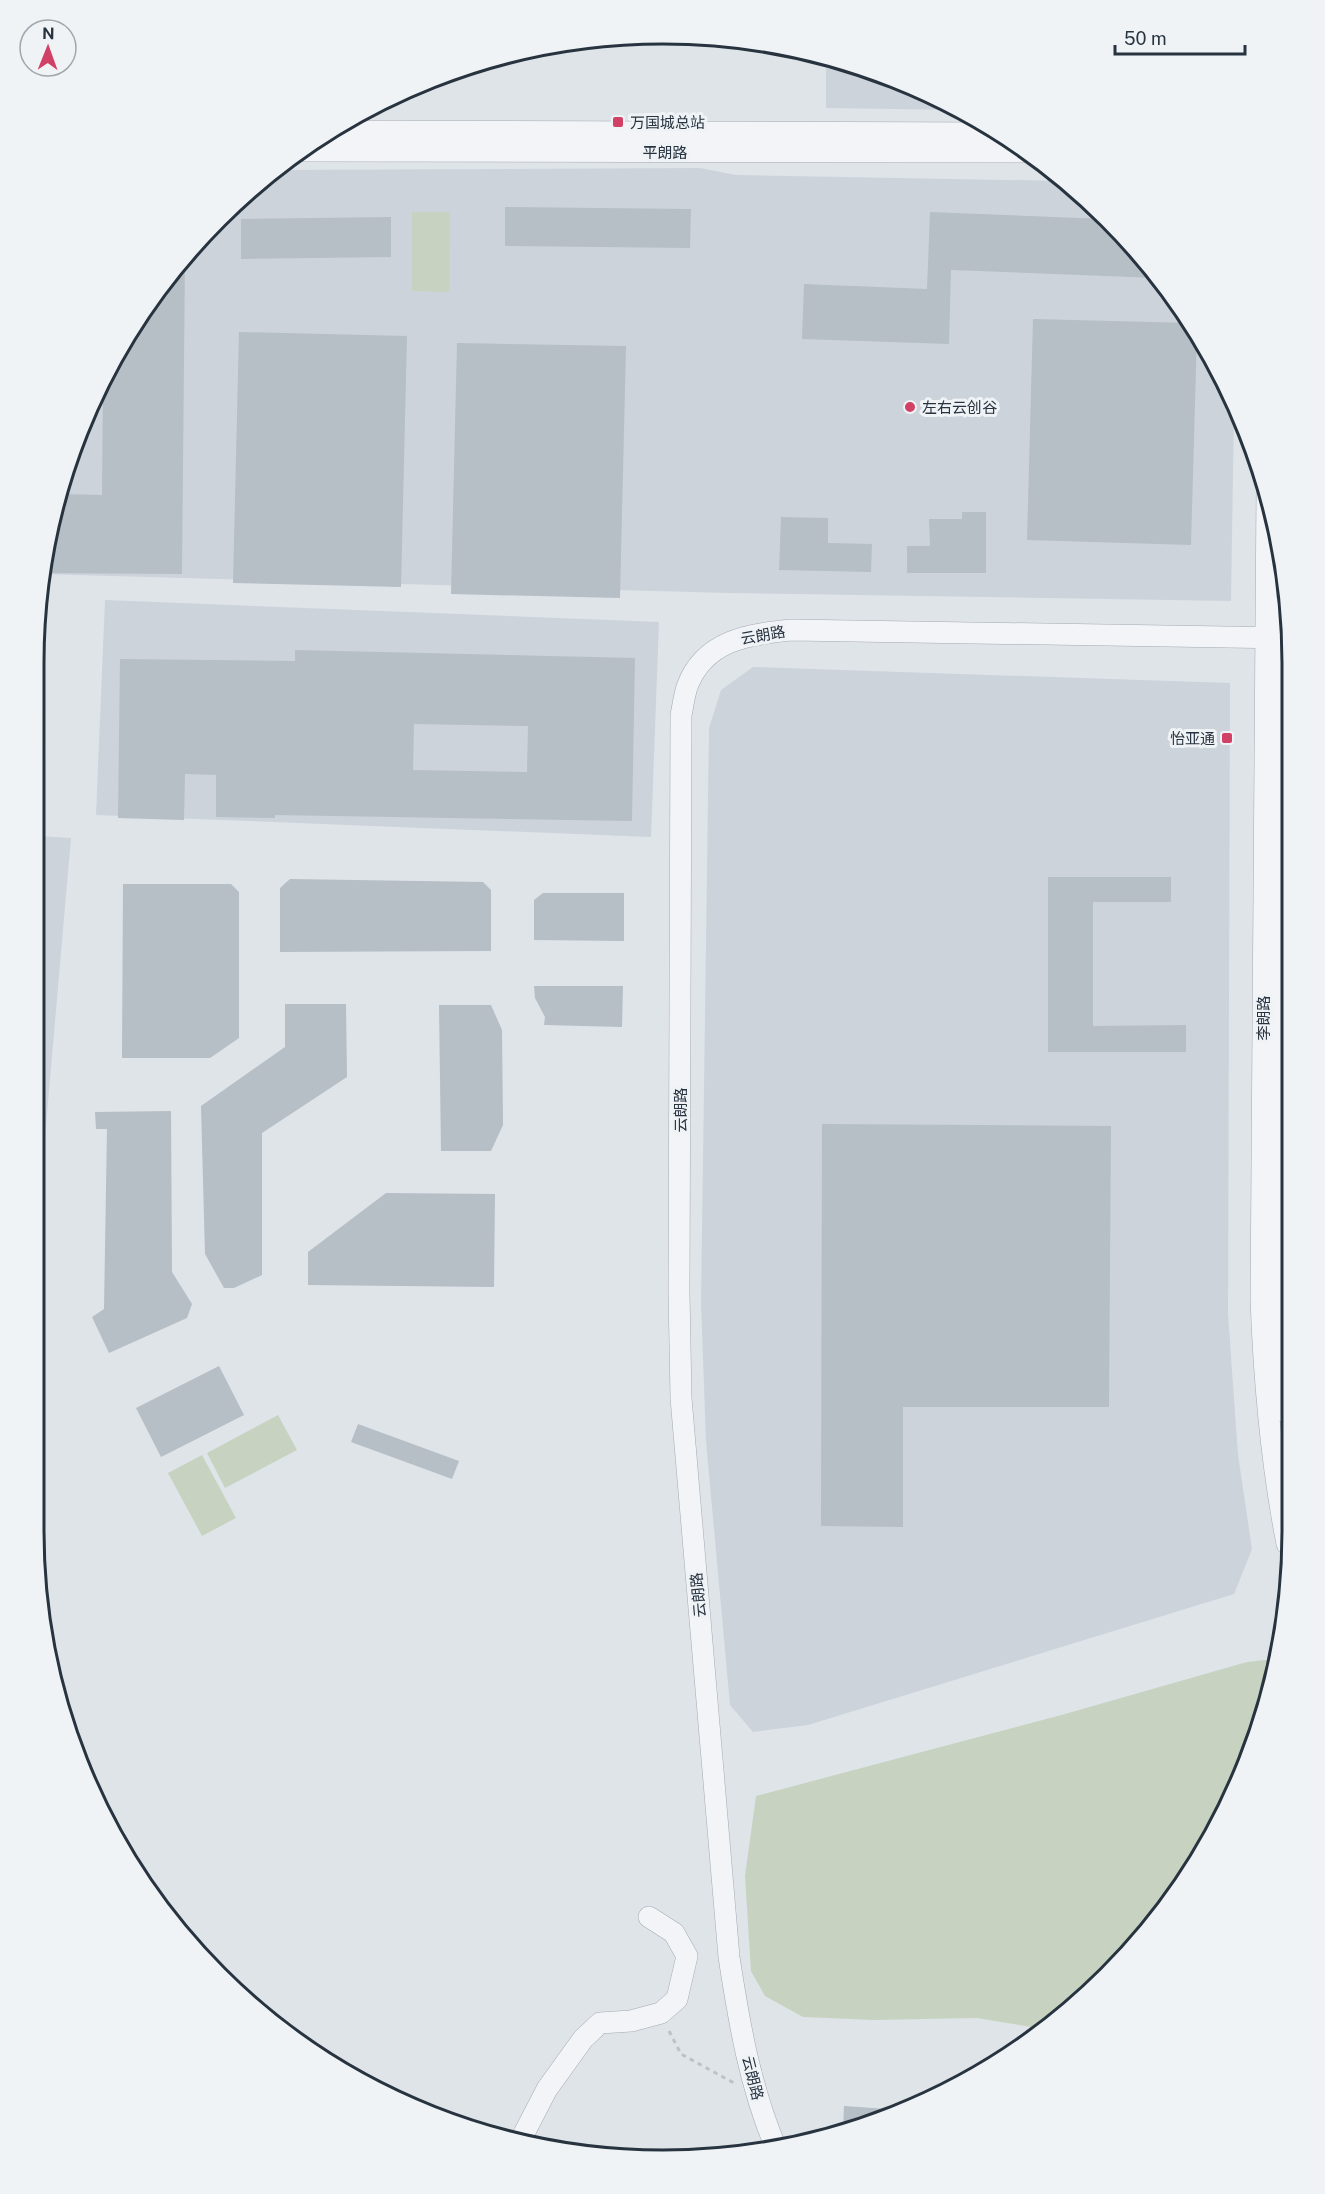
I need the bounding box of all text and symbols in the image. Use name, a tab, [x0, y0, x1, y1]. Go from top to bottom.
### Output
north arrow	[18, 18, 78, 78]
scale bar	[1115, 18, 1246, 56]
text: N	[42, 24, 55, 43]
text: 50 m	[1124, 28, 1167, 49]
place label: 万国城总站	[630, 114, 705, 131]
marker: 万国城总站	[611, 115, 625, 129]
street label: 平朗路	[642, 144, 688, 161]
place label: 左右云创谷	[922, 399, 997, 416]
marker: 左右云创谷	[903, 400, 917, 414]
street label: 云朗路	[739, 623, 787, 647]
place label: 怡亚通	[1170, 730, 1215, 747]
marker: 怡亚通	[1220, 731, 1234, 745]
street label: 李朗路	[1255, 995, 1272, 1041]
street label: 云朗路	[672, 1087, 689, 1133]
street label: 云朗路	[688, 1572, 708, 1618]
street label: 云朗路	[739, 2054, 767, 2102]

